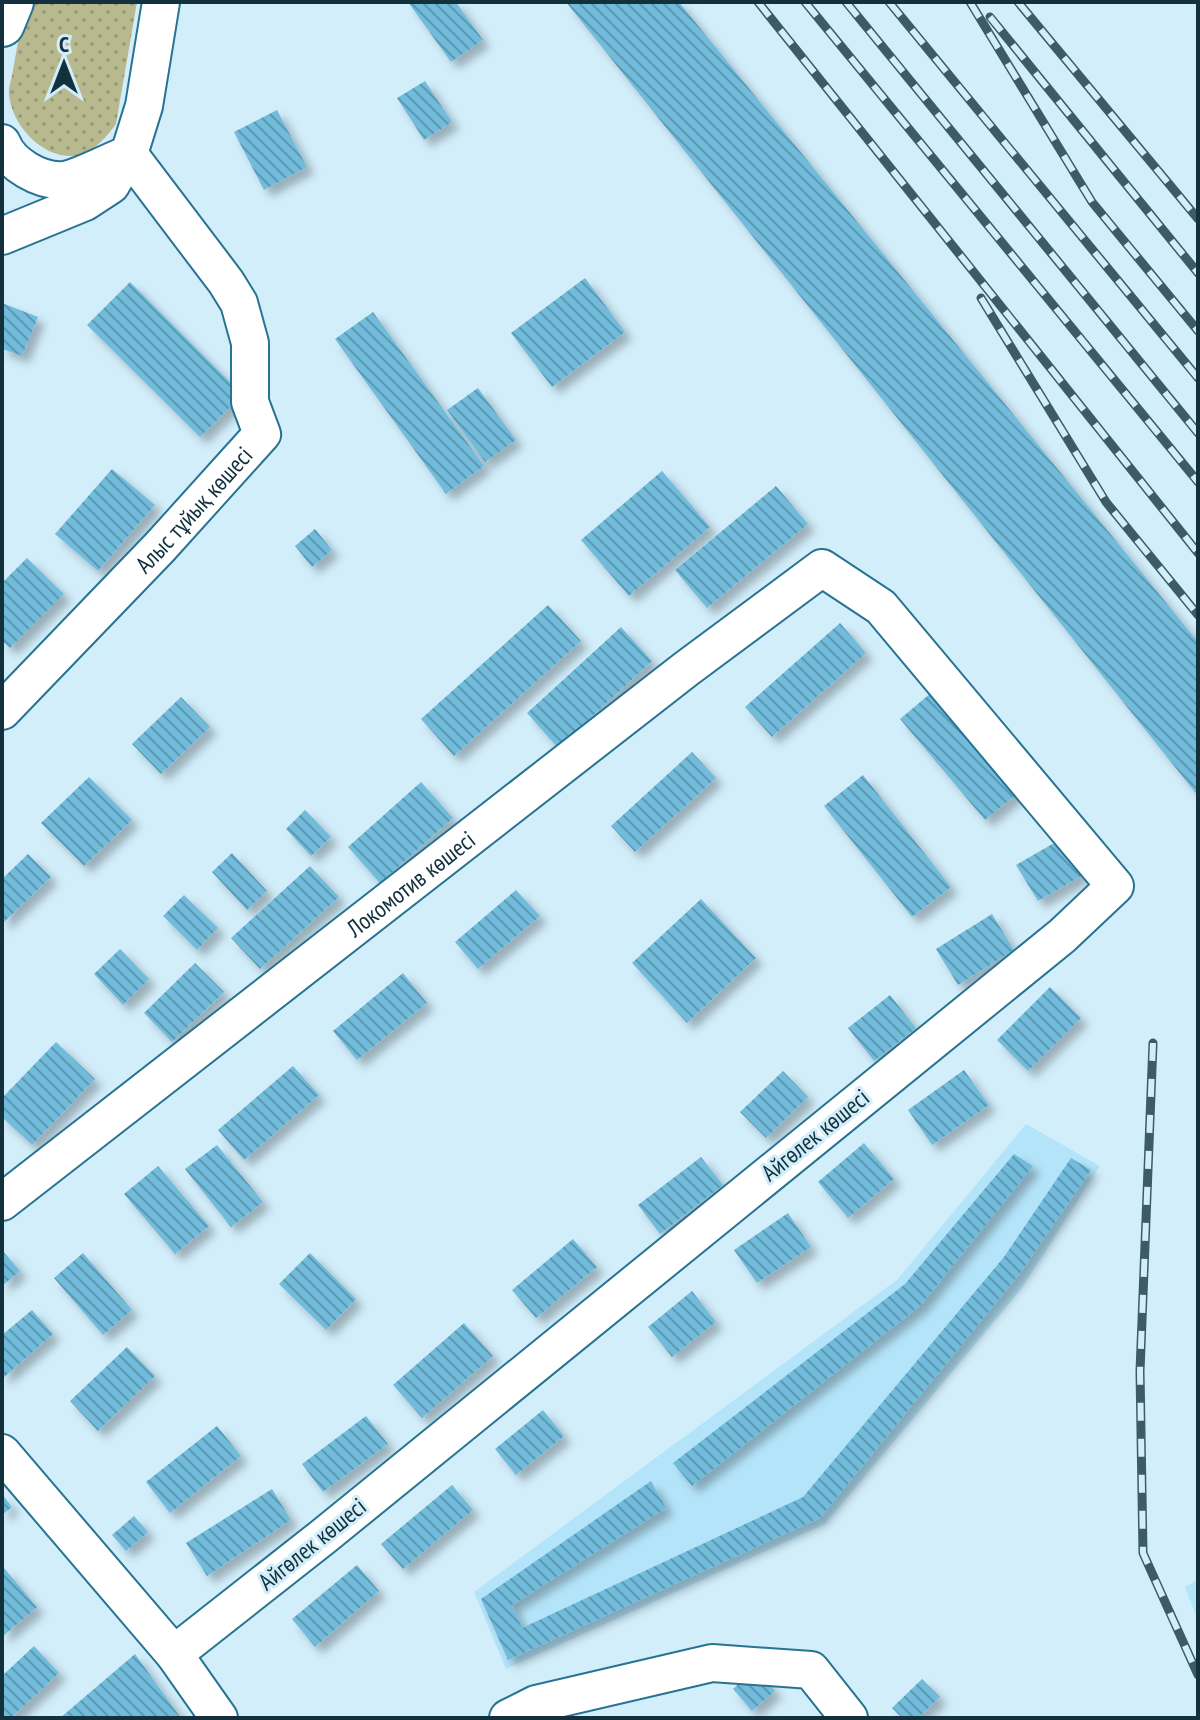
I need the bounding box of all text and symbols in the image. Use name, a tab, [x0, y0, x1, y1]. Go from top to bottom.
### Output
north arrow	[24, 24, 104, 104]
text: С	[59, 30, 69, 58]
street label: Алыс тұйық көшесі	[128, 440, 259, 579]
street label: Локомотив көшесі	[339, 824, 481, 944]
street label: Айгөлек көшесі	[755, 1082, 875, 1188]
street label: Айгөлек көшесі	[252, 1491, 372, 1597]

